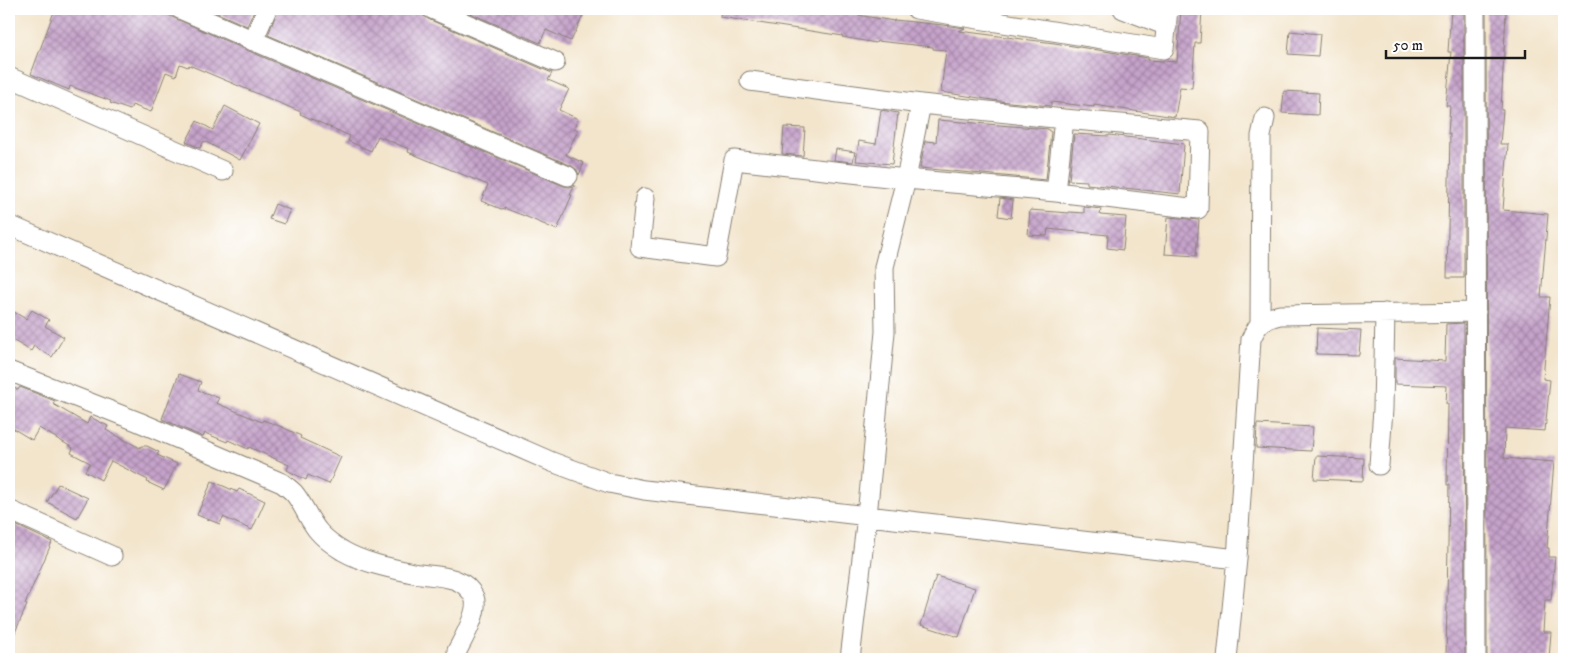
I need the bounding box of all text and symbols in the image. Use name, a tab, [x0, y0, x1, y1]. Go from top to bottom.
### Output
scale bar	[1386, 28, 1524, 60]
text: 50 m	[1393, 36, 1423, 55]

